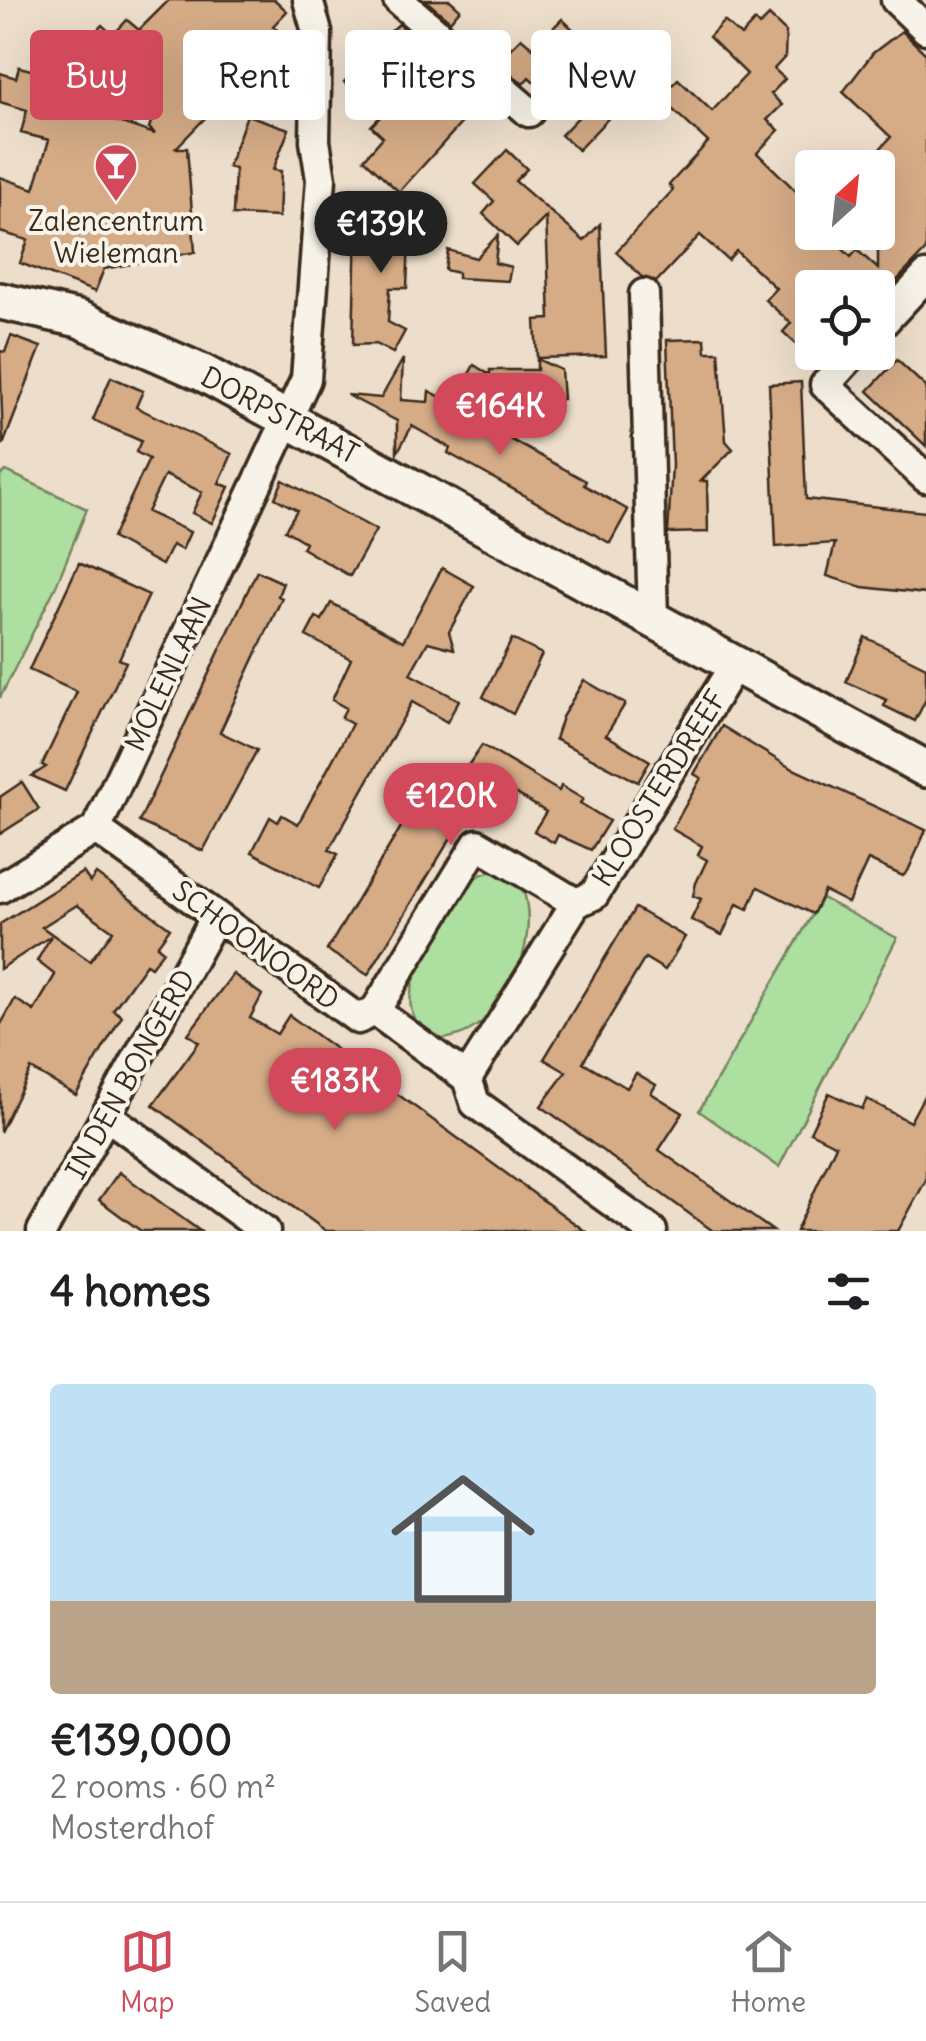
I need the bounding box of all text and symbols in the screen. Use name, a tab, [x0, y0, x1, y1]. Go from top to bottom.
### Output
chip: Buy	[30, 30, 163, 120]
chip: Rent	[183, 30, 325, 120]
chip: Filters	[345, 30, 511, 120]
chip: New	[531, 30, 671, 120]
bar icon: Zalencentrum Wieleman	[93, 142, 139, 203]
north arrow	[795, 150, 895, 250]
map controls	[795, 150, 895, 370]
pin: €139K	[311, 191, 451, 276]
place label: Zalencentrum Wieleman	[28, 203, 204, 271]
text: €139K	[336, 203, 426, 244]
button: locate	[795, 270, 895, 370]
street label: DORPSTRAAT	[195, 358, 365, 472]
pin: €164K	[430, 373, 570, 458]
text: €164K	[455, 385, 545, 426]
street label: MOLENLAAN	[117, 591, 219, 757]
street label: KLOOSTERDREEF	[584, 683, 734, 893]
pin: €120K	[381, 763, 521, 848]
text: €120K	[405, 775, 497, 816]
street label: SCHOONOORD	[166, 872, 346, 1018]
street label: IN DEN BONGERD	[57, 963, 203, 1185]
pin: €183K	[265, 1048, 405, 1133]
text: €183K	[290, 1060, 380, 1101]
icon: filters	[821, 1264, 876, 1319]
text: 4 homes	[50, 1265, 211, 1317]
icon: home	[373, 1449, 553, 1629]
text: €139,000	[50, 1714, 232, 1766]
text: 2 rooms · 60 m²	[50, 1766, 276, 1807]
text: Mosterdhof	[50, 1807, 214, 1848]
tab: Map	[120, 1924, 175, 2020]
tab: Saved	[414, 1924, 491, 2020]
tab: Home	[731, 1924, 806, 2020]

